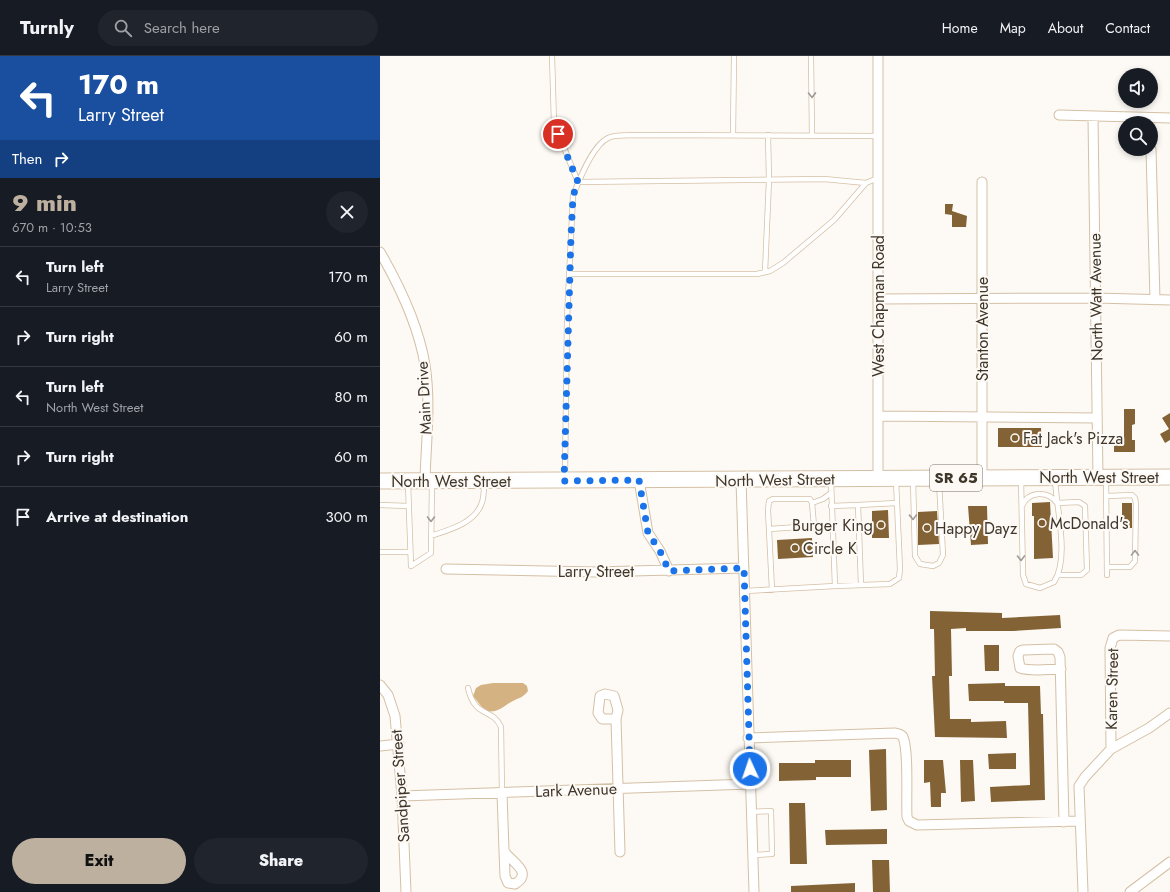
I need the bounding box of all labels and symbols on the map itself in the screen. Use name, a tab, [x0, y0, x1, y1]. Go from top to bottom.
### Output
one-way arrow	[807, 92, 816, 98]
pin	[541, 117, 575, 151]
street label: North Watt Avenue	[1083, 233, 1109, 361]
street label: West Chapman Road	[867, 235, 890, 377]
street label: Stanton Avenue	[971, 277, 994, 381]
street label: Main Drive	[411, 361, 437, 435]
place label: Fat Jack's Pizza	[1023, 427, 1123, 450]
marker: Fat Jack's Pizza	[1010, 433, 1020, 443]
road number: SR 65	[930, 465, 982, 491]
street label: North West Street	[1039, 466, 1159, 489]
street label: North West Street	[715, 467, 835, 493]
street label: North West Street	[391, 470, 511, 493]
place label: McDonald's	[1050, 512, 1129, 535]
place label: Burger King	[792, 514, 873, 537]
one-way arrow	[909, 514, 918, 520]
one-way arrow	[427, 516, 435, 522]
place label: Happy Dayz	[935, 517, 1018, 540]
marker: McDonald's	[1037, 518, 1047, 528]
marker: Burger King	[876, 520, 886, 530]
marker: Happy Dayz	[922, 523, 932, 533]
place label: Circle K	[803, 537, 857, 560]
marker: Circle K	[790, 543, 800, 553]
one-way arrow	[1131, 550, 1139, 556]
one-way arrow	[1017, 555, 1026, 561]
street label: Larry Street	[558, 560, 634, 583]
street label: Karen Street	[1100, 648, 1124, 730]
street label: Sandpiper Street	[385, 729, 415, 843]
position arrow	[729, 748, 771, 790]
street label: Lark Avenue	[535, 777, 617, 803]

